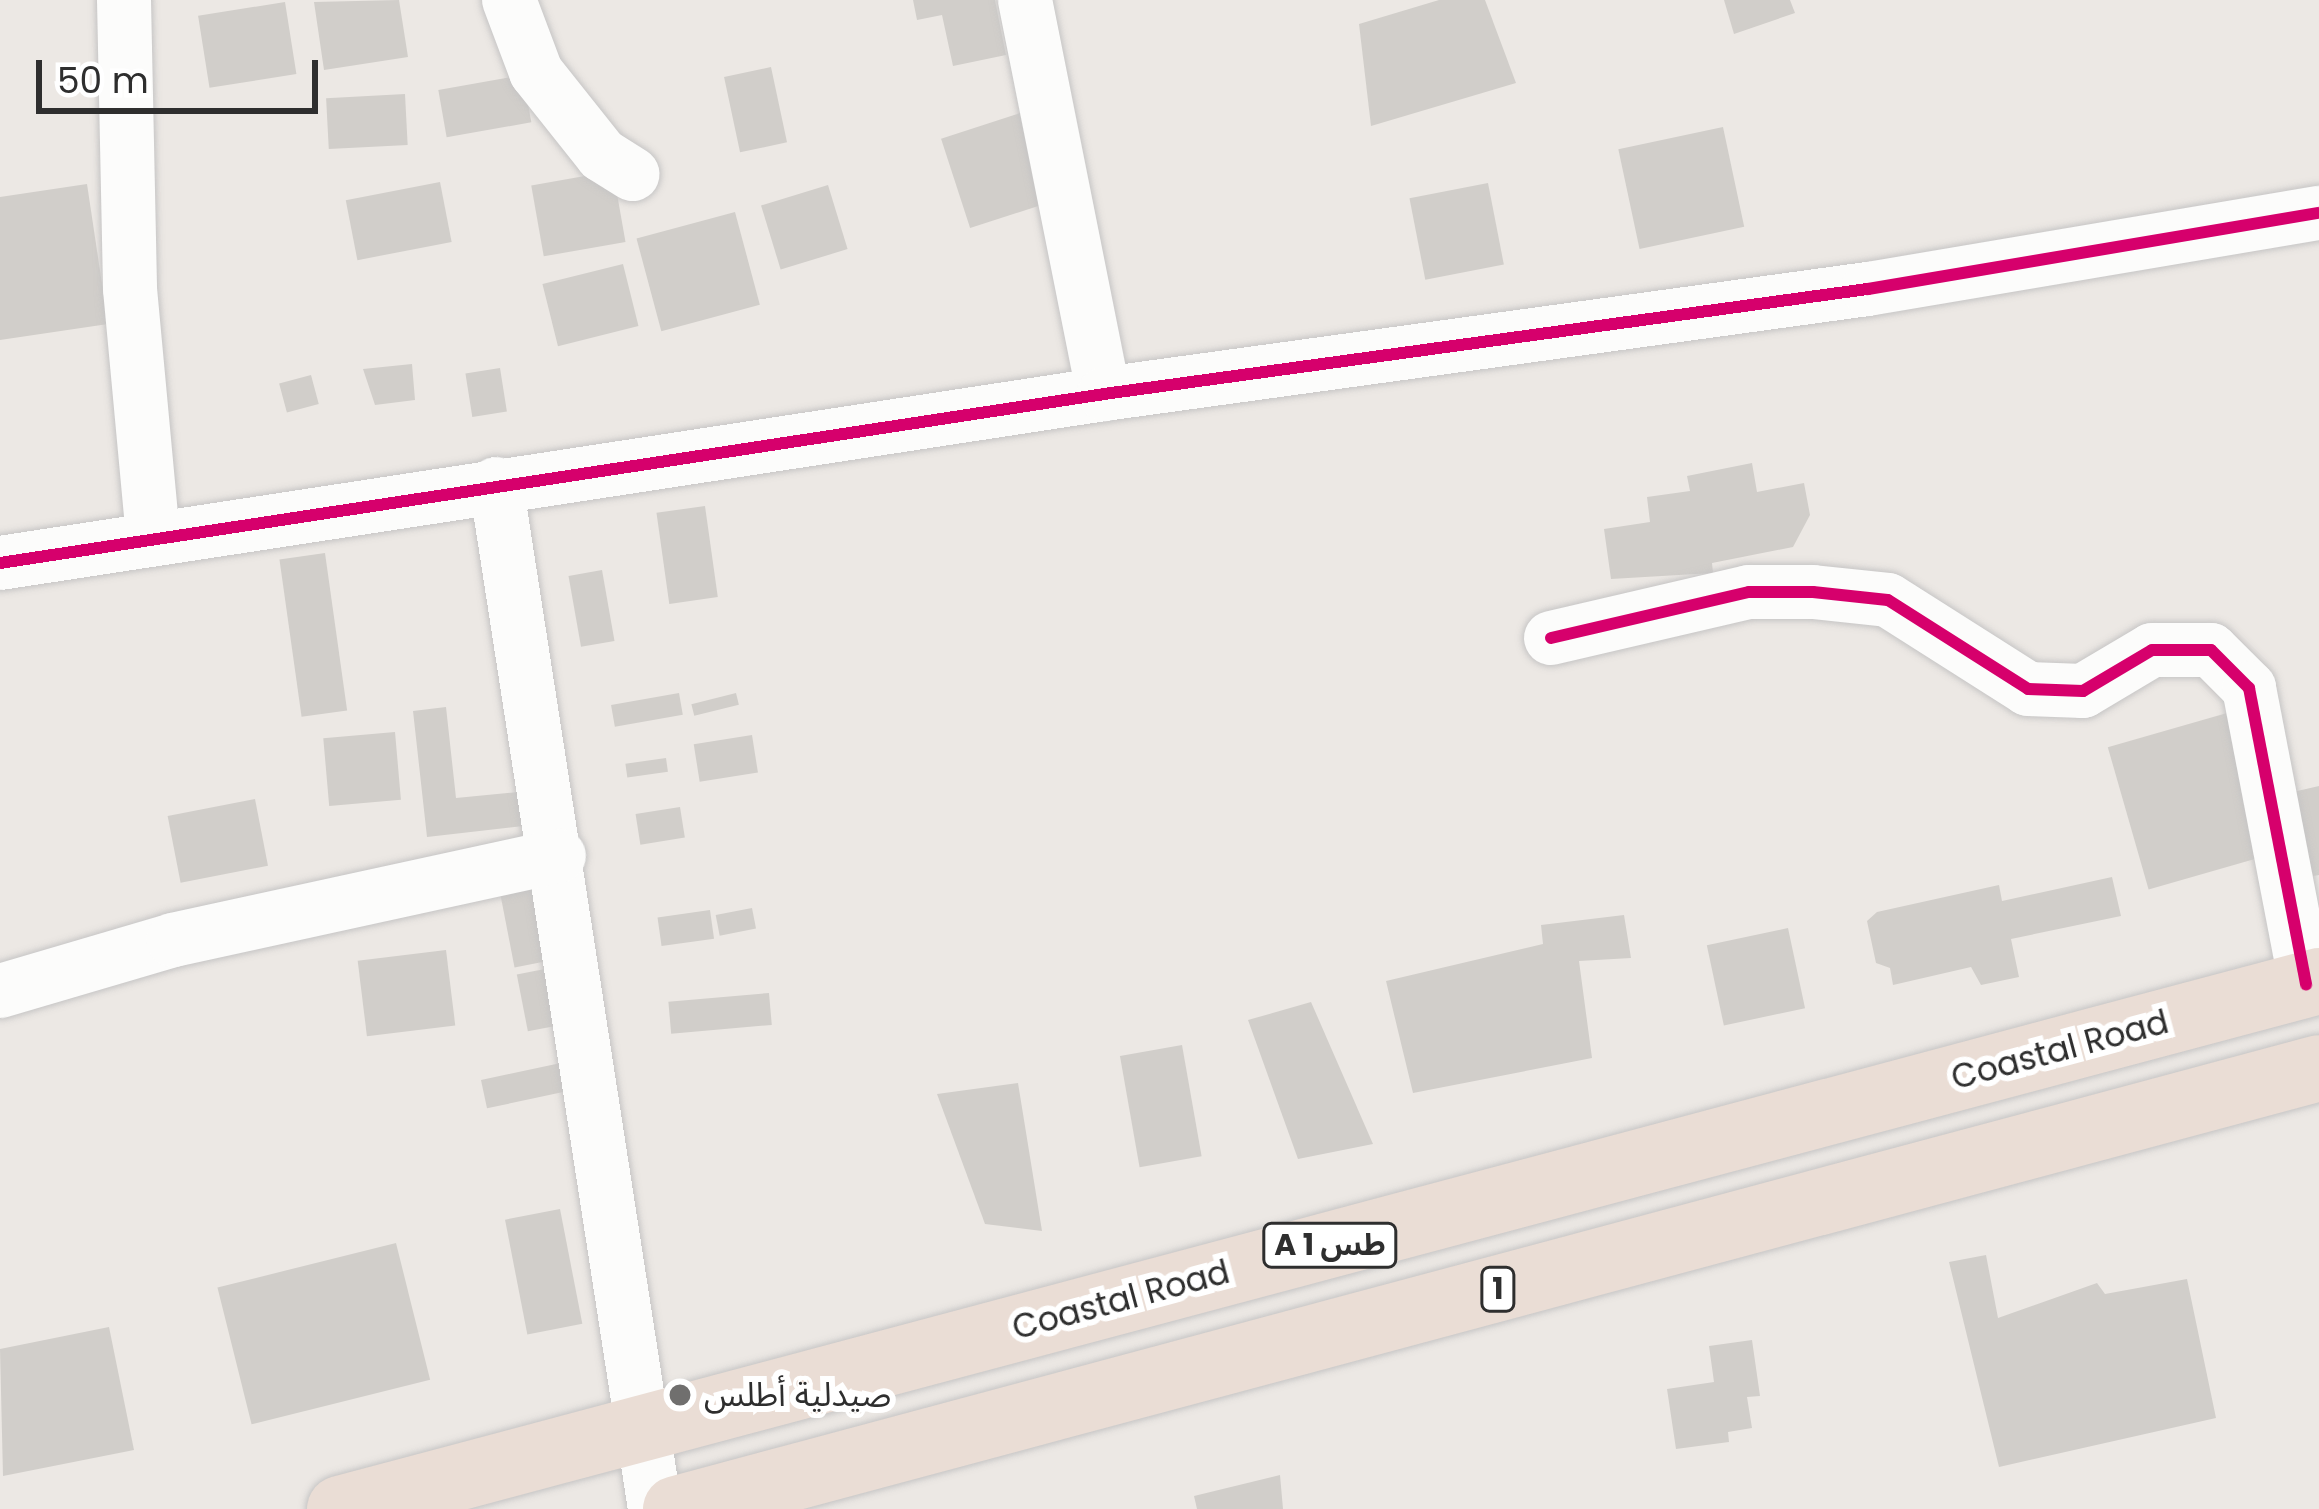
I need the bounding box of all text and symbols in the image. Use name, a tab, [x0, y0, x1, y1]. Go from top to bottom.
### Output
scale bar	[42, 36, 324, 110]
text: 50 m	[57, 55, 149, 106]
street label: Coastal Road	[1947, 1002, 2173, 1098]
road number: A 1 طس	[1261, 1221, 1399, 1269]
street label: Coastal Road	[1008, 1252, 1234, 1348]
road number: 1	[1480, 1265, 1516, 1313]
place label: صيدلية أطلس	[704, 1375, 891, 1415]
marker: صيدلية أطلس	[667, 1382, 693, 1408]

